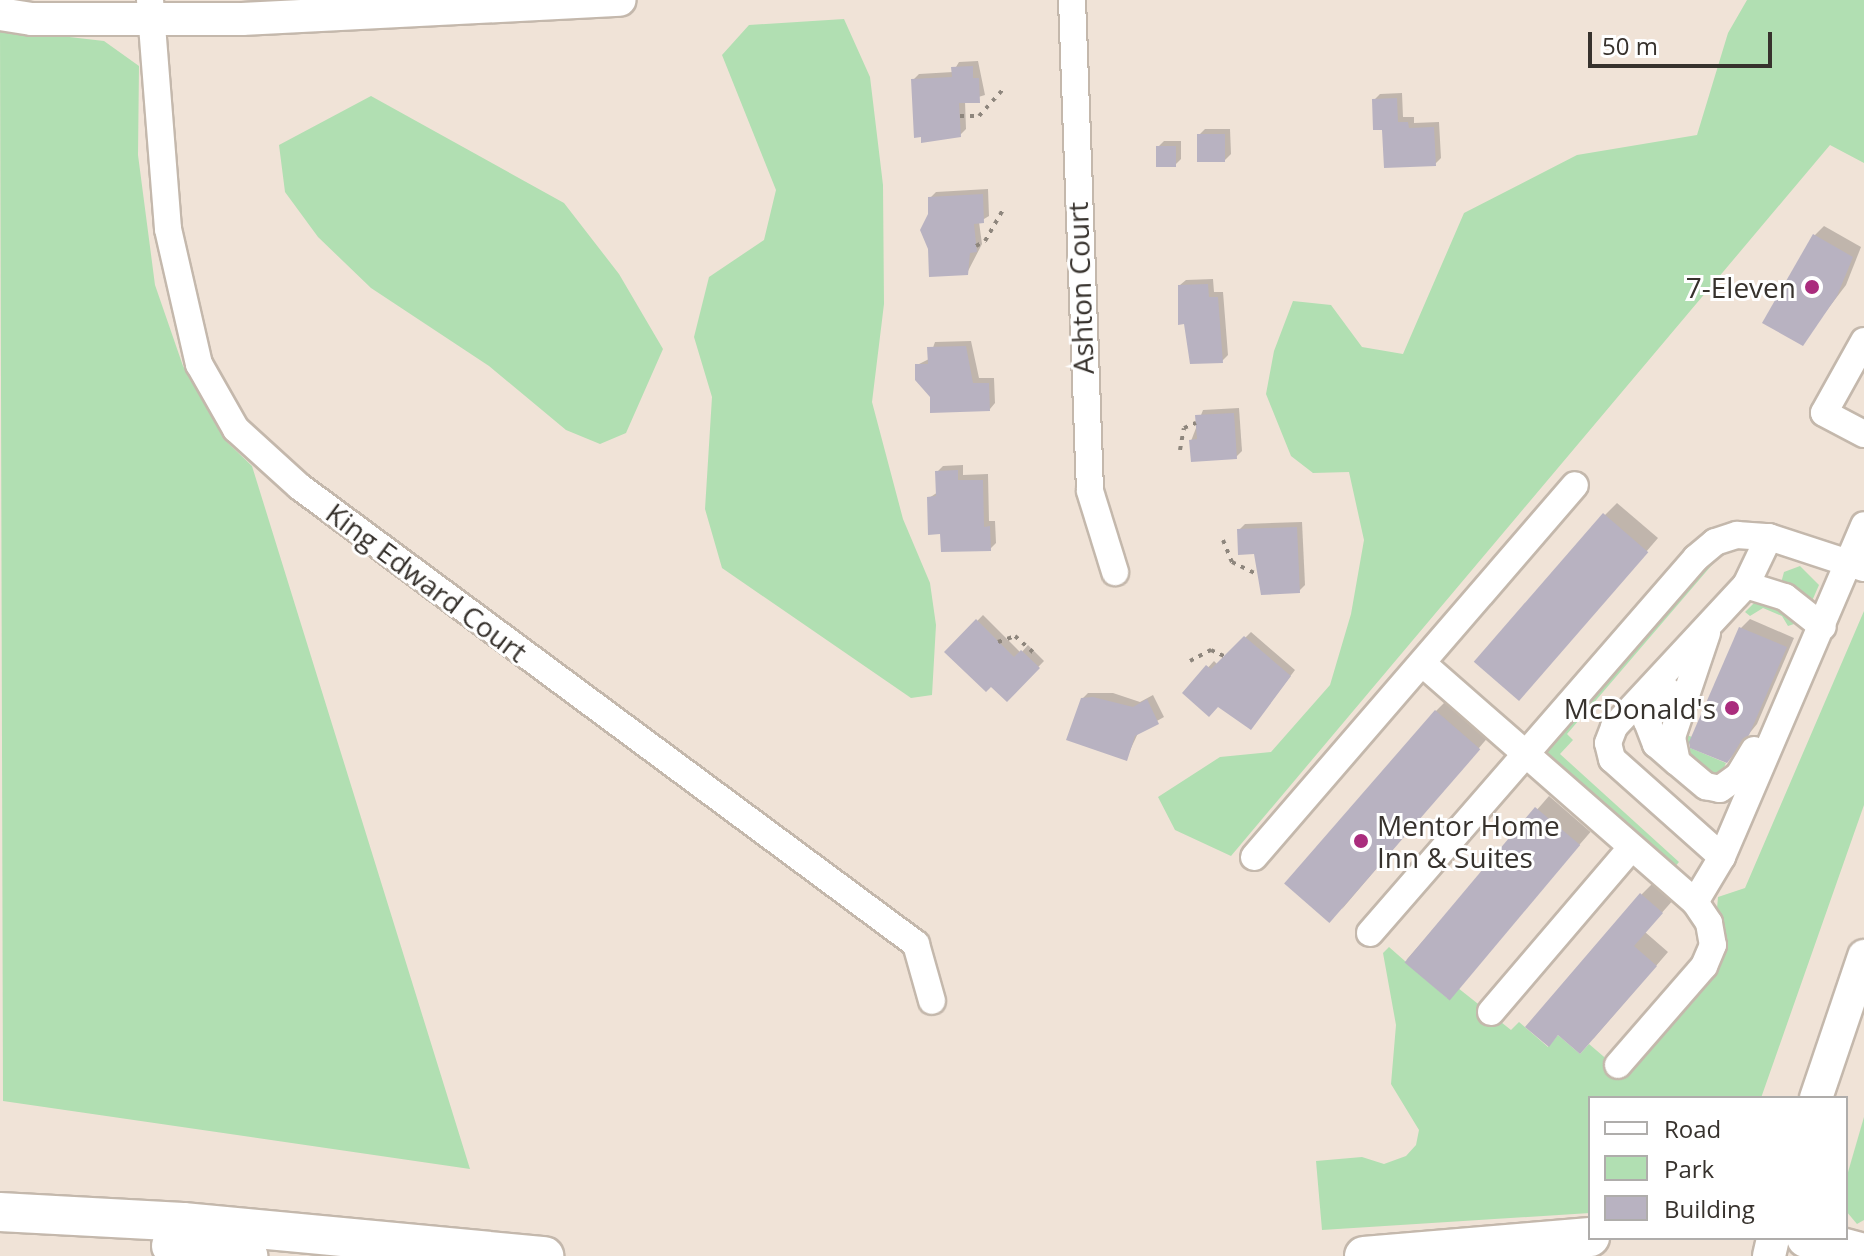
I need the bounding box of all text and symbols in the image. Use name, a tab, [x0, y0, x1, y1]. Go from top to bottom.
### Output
scale bar	[1592, 16, 1776, 66]
text: 50 m	[1602, 29, 1658, 62]
street label: Ashton Court	[1060, 201, 1100, 375]
place label: 7-Eleven	[1686, 270, 1796, 304]
marker: 7-Eleven	[1803, 278, 1821, 296]
street label: King Edward Court	[320, 496, 534, 668]
place label: McDonald's	[1564, 691, 1716, 725]
marker: McDonald's	[1723, 699, 1741, 717]
place label: Mentor Home Inn & Suites	[1377, 808, 1560, 874]
marker: Mentor Home Inn & Suites	[1352, 832, 1370, 850]
legend	[1588, 1096, 1848, 1240]
text: Road	[1664, 1112, 1721, 1145]
text: Park	[1664, 1152, 1714, 1185]
text: Building	[1664, 1192, 1755, 1225]

